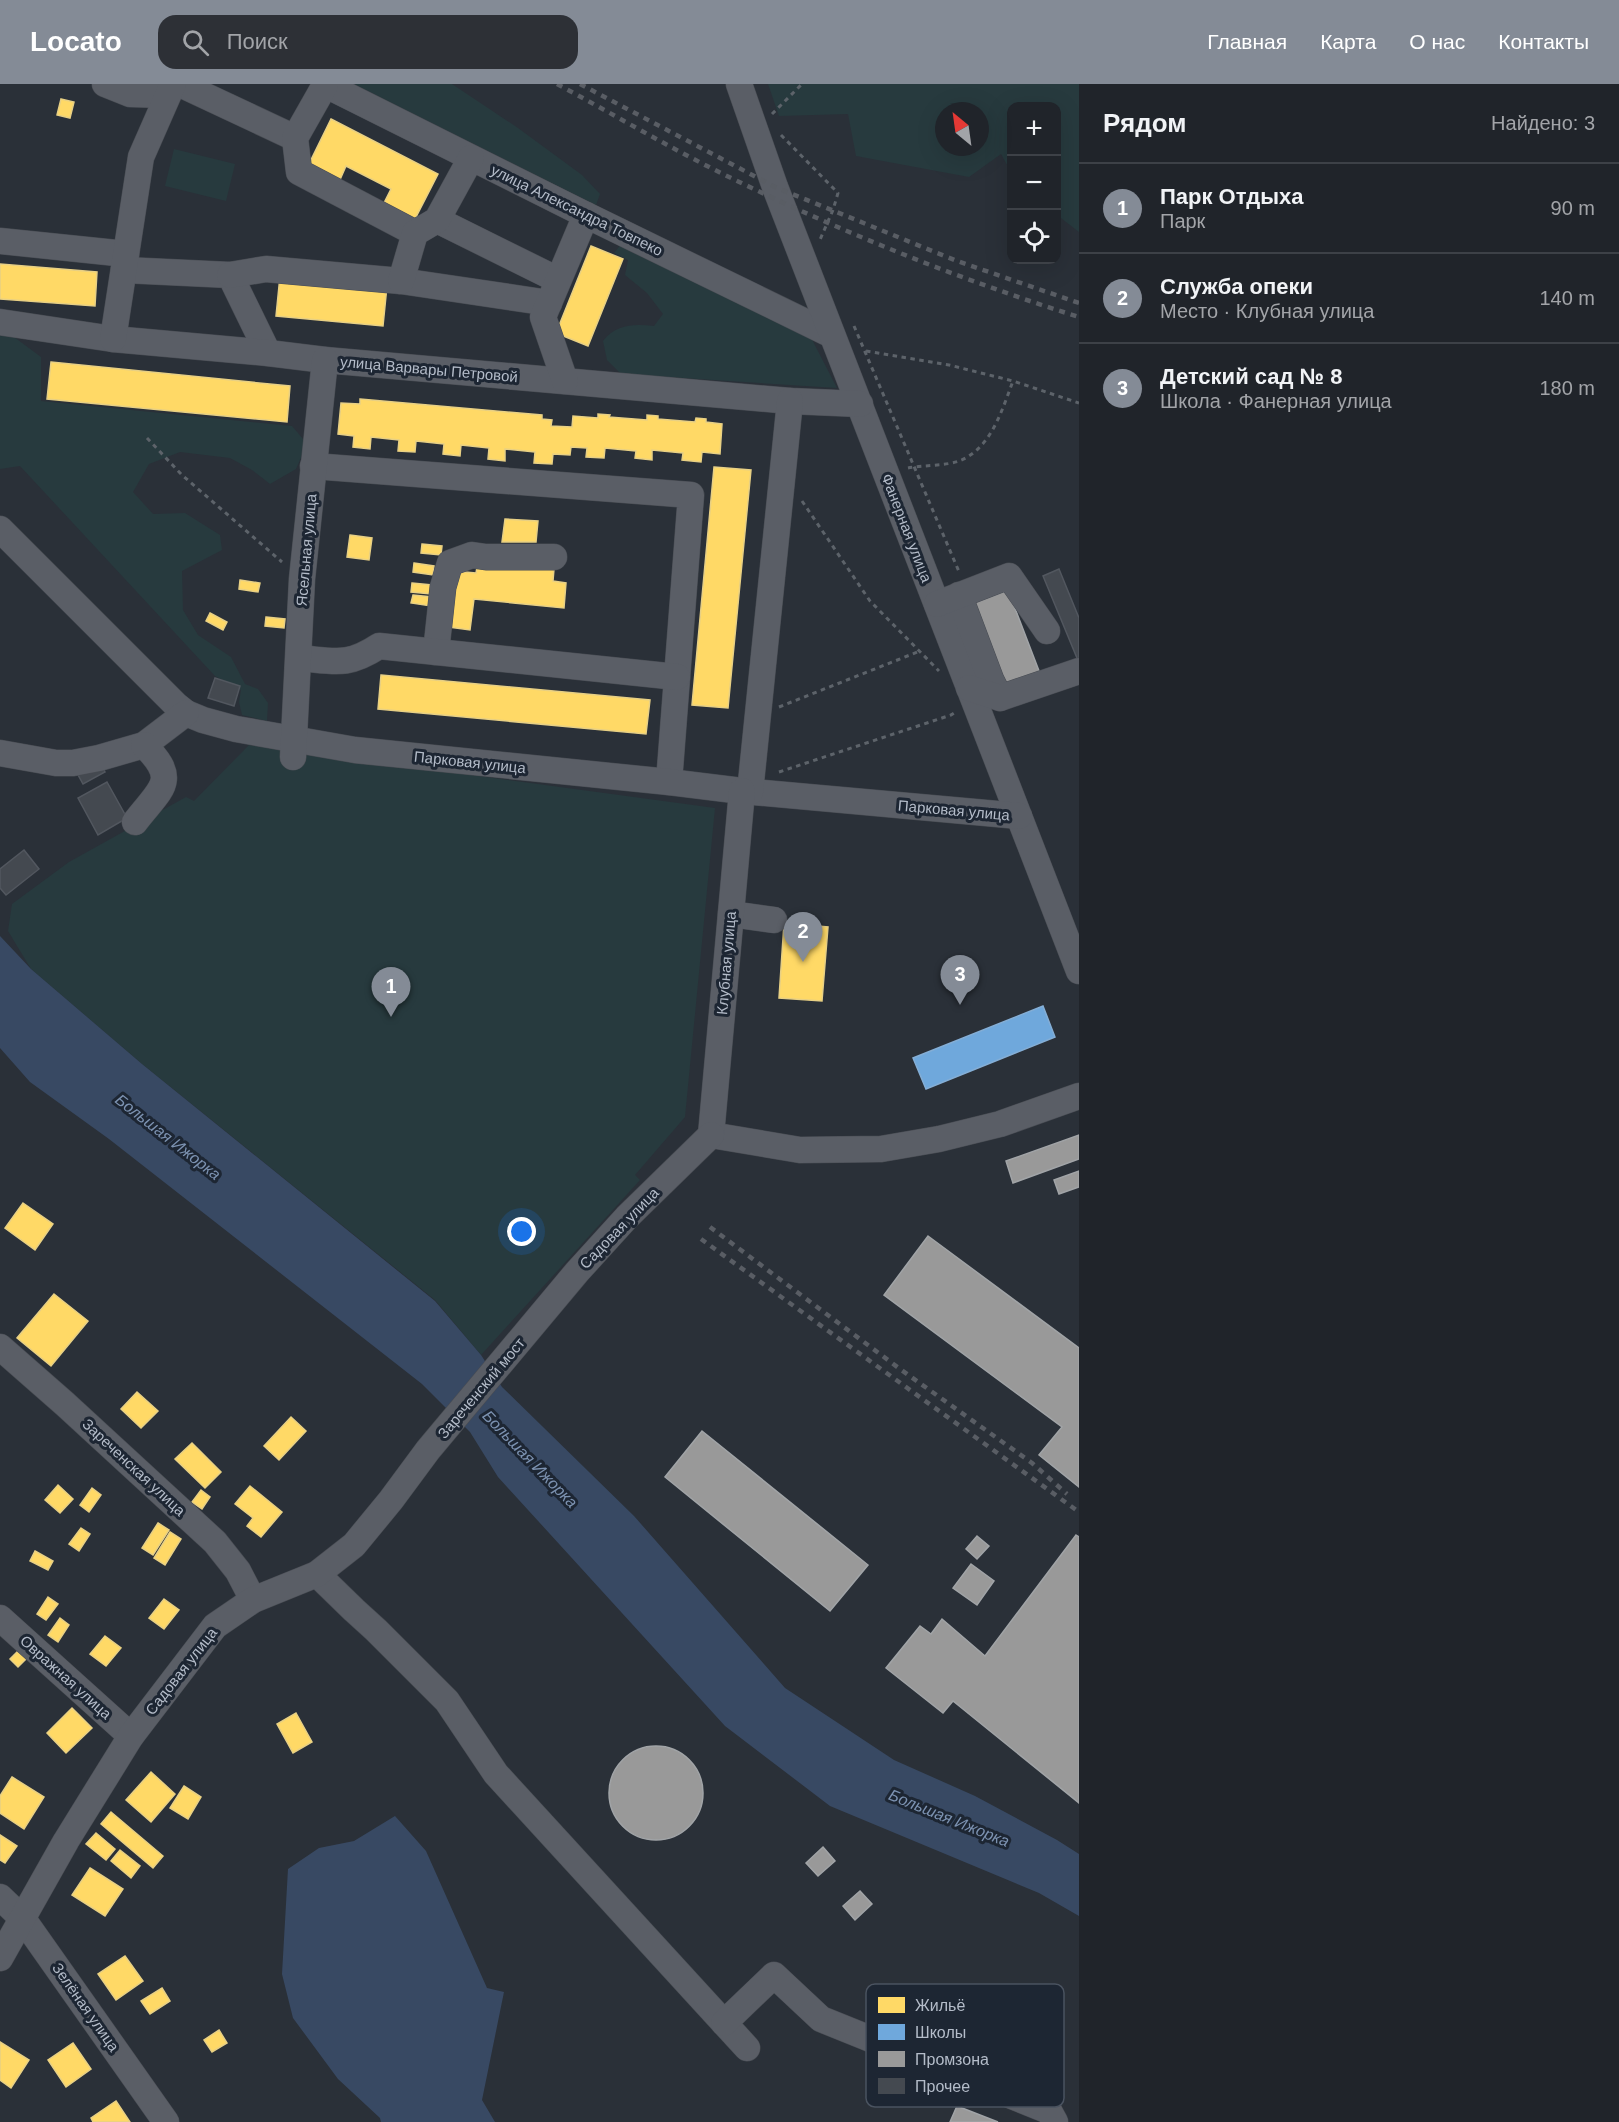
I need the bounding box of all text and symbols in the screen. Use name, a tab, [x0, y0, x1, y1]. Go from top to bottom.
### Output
search box	[158, 15, 578, 69]
text: Locato	[30, 26, 122, 57]
icon: search	[179, 26, 212, 59]
text: Поиск	[227, 29, 288, 54]
text: Главная	[1207, 30, 1287, 53]
text: Карта	[1320, 30, 1376, 53]
text: О нас	[1409, 30, 1465, 53]
text: Контакты	[1498, 30, 1589, 53]
north arrow	[935, 102, 989, 156]
map controls	[1007, 102, 1061, 264]
button: +	[1007, 102, 1061, 156]
text: Рядом	[1103, 108, 1186, 138]
text: Найдено: 3	[1491, 112, 1595, 134]
button: −	[1007, 156, 1061, 210]
street label: улица Александра Товпеко	[488, 161, 666, 259]
text: Парк Отдыха	[1160, 184, 1303, 209]
text: 1	[1117, 197, 1128, 219]
text: 90 m	[1551, 197, 1595, 219]
button: locate	[1007, 210, 1061, 264]
text: Парк	[1160, 210, 1205, 232]
text: Служба опеки	[1160, 274, 1313, 299]
text: 2	[1117, 287, 1128, 309]
text: 140 m	[1539, 287, 1595, 309]
text: Место · Клубная улица	[1160, 300, 1374, 322]
street label: улица Варвары Петровой	[339, 353, 519, 385]
text: Детский сад № 8	[1160, 364, 1342, 389]
text: 3	[1117, 377, 1128, 399]
text: 180 m	[1539, 377, 1595, 399]
text: Школа · Фанерная улица	[1160, 390, 1392, 412]
street label: Фанерная улица	[878, 471, 936, 585]
street label: Ясельная улица	[293, 492, 319, 607]
street label: Парковая улица	[413, 748, 527, 776]
street label: Парковая улица	[897, 797, 1011, 823]
street label: Клубная улица	[713, 910, 739, 1015]
pin: 2	[784, 912, 822, 962]
pin: 3	[940, 956, 980, 1005]
pin: 1	[372, 968, 410, 1017]
water label: Большая Ижорка	[112, 1091, 224, 1183]
street label: Садовая улица	[576, 1183, 662, 1272]
your location	[507, 1217, 536, 1246]
street label: Зареченский мост	[434, 1334, 528, 1442]
water label: Большая Ижорка	[479, 1407, 581, 1511]
street label: Зареченская улица	[79, 1415, 189, 1519]
street label: Садовая улица	[142, 1623, 221, 1718]
street label: Овражная улица	[17, 1632, 115, 1723]
water label: Большая Ижорка	[886, 1786, 1012, 1850]
street label: Зелёная улица	[49, 1959, 123, 2055]
legend	[866, 1984, 1064, 2107]
text: Жильё	[915, 1997, 965, 2014]
text: Школы	[915, 2024, 966, 2041]
text: Промзона	[915, 2051, 989, 2068]
text: Прочее	[915, 2078, 970, 2095]

